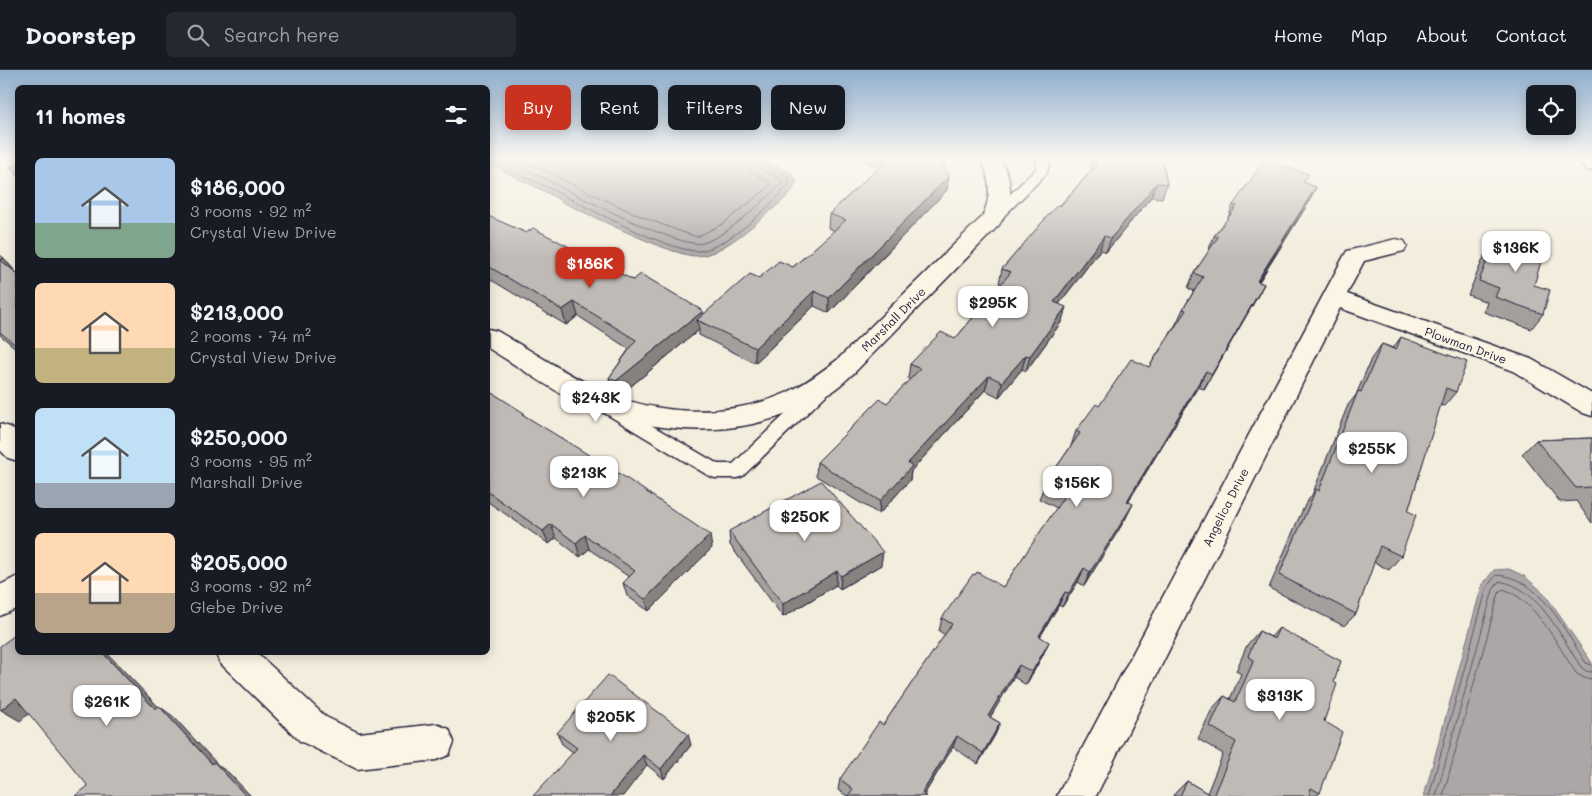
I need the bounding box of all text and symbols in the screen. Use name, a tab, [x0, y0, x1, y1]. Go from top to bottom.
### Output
search box	[166, 12, 516, 57]
text: Doorstep	[25, 19, 136, 50]
icon: search	[184, 21, 212, 49]
text: Search here	[224, 22, 340, 47]
text: Home	[1274, 23, 1323, 47]
text: Map	[1351, 23, 1387, 47]
text: About	[1415, 23, 1468, 47]
text: Contact	[1496, 23, 1567, 47]
chip: Buy	[505, 85, 571, 130]
chip: Rent	[581, 85, 658, 130]
chip: Filters	[668, 85, 761, 130]
chip: New	[771, 85, 845, 130]
map controls	[1526, 85, 1576, 135]
button: locate	[1526, 85, 1576, 135]
icon: filters	[442, 101, 470, 129]
text: 11 homes	[35, 102, 126, 129]
text: $186,000	[190, 173, 285, 200]
icon: home	[75, 178, 135, 238]
text: 3 rooms · 92 m²	[190, 200, 312, 221]
text: Crystal View Drive	[190, 221, 337, 242]
pin: $136K	[1481, 230, 1551, 273]
text: $136K	[1493, 236, 1539, 257]
pin: $186K	[555, 246, 625, 289]
text: $186K	[566, 252, 614, 273]
street label: Marshall Drive	[857, 283, 929, 355]
pin: $295K	[958, 286, 1028, 328]
text: $295K	[969, 291, 1017, 312]
text: $213,000	[190, 298, 284, 325]
icon: home	[75, 303, 135, 363]
street label: Plowman Drive	[1423, 323, 1509, 367]
text: 2 rooms · 74 m²	[190, 325, 311, 346]
text: Crystal View Drive	[190, 346, 337, 367]
pin: $243K	[561, 380, 631, 423]
text: $243K	[571, 386, 621, 407]
text: $250,000	[190, 423, 287, 450]
icon: home	[75, 428, 135, 488]
pin: $255K	[1337, 432, 1407, 474]
text: $255K	[1348, 437, 1396, 458]
text: 3 rooms · 95 m²	[190, 450, 312, 471]
pin: $213K	[549, 456, 619, 498]
text: $213K	[561, 461, 607, 482]
street label: Angelica Drive	[1198, 465, 1252, 549]
pin: $156K	[1042, 466, 1112, 508]
text: Marshall Drive	[190, 471, 303, 492]
text: $156K	[1054, 471, 1100, 492]
pin: $250K	[770, 500, 840, 542]
text: $250K	[781, 505, 830, 526]
text: $205,000	[190, 548, 287, 575]
icon: home	[75, 553, 135, 613]
text: 3 rooms · 92 m²	[190, 575, 312, 596]
text: Glebe Drive	[190, 596, 283, 617]
pin: $313K	[1245, 678, 1315, 721]
pin: $261K	[72, 684, 142, 727]
text: $313K	[1257, 684, 1303, 705]
text: $261K	[84, 690, 130, 711]
pin: $205K	[576, 700, 646, 742]
text: $205K	[587, 705, 636, 726]

